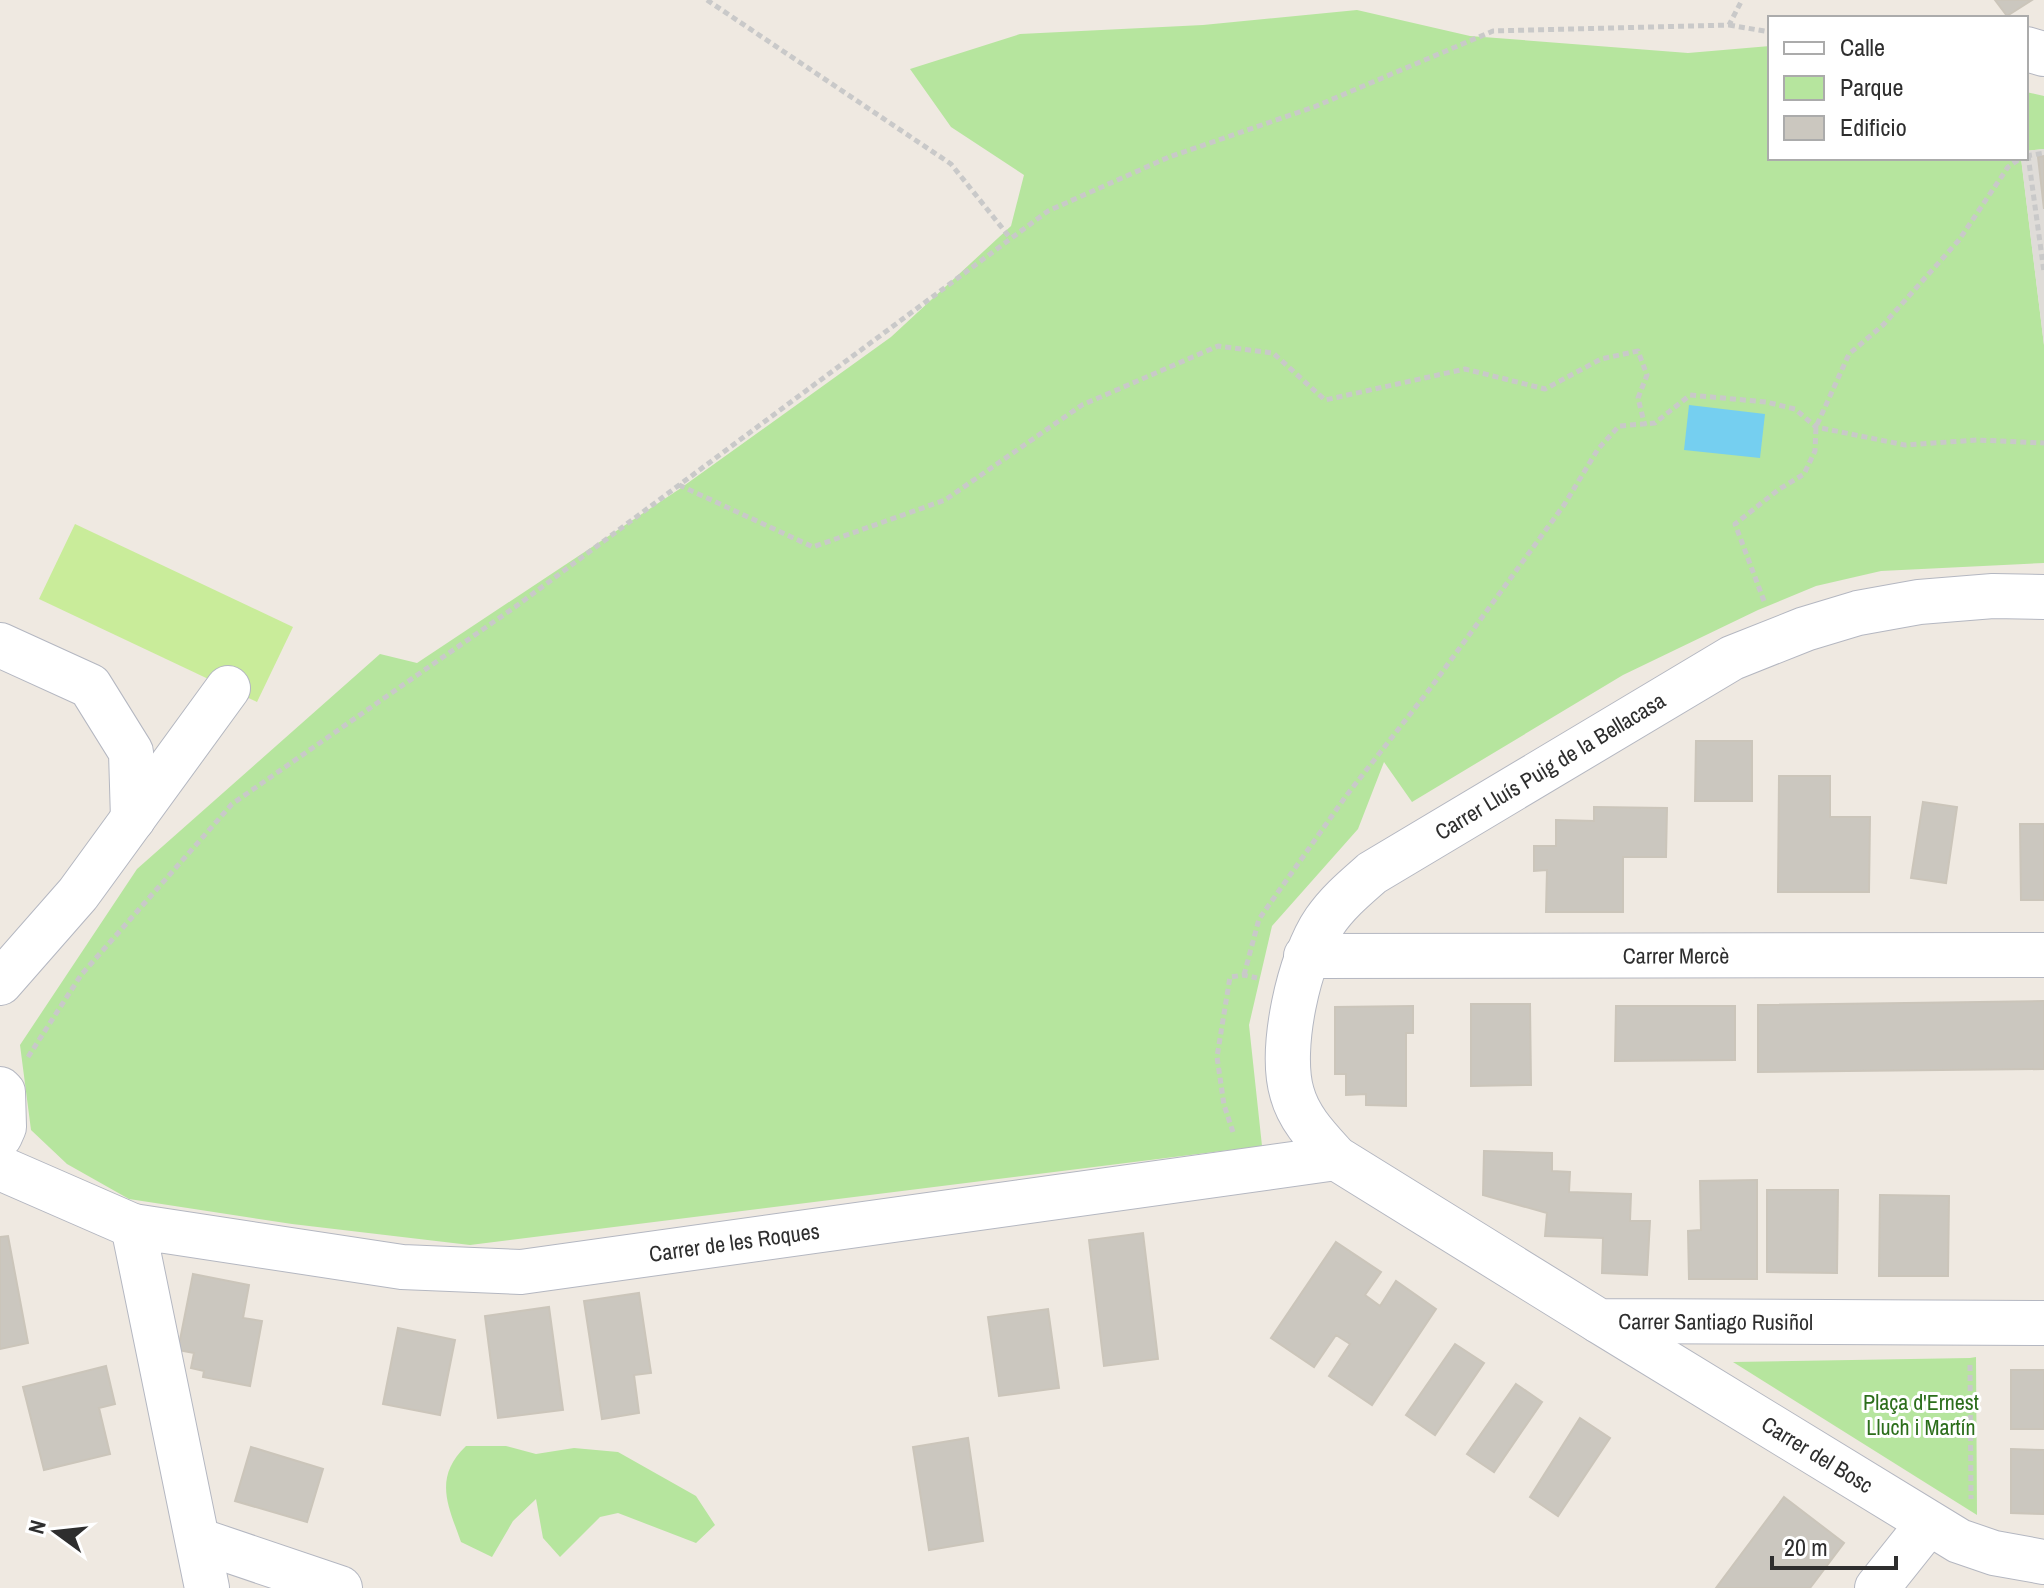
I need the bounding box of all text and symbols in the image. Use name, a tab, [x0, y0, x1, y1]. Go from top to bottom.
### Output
legend	[1768, 16, 2028, 160]
text: Calle	[1840, 31, 1885, 63]
text: Parque	[1840, 71, 1903, 103]
text: Edificio	[1840, 111, 1907, 143]
street label: Carrer Lluís Puig de la Bellacasa	[1429, 685, 1671, 847]
street label: Carrer Mercè	[1623, 940, 1729, 971]
street label: Carrer de les Roques	[647, 1215, 821, 1269]
street label: Carrer Santiago Rusiñol	[1618, 1306, 1813, 1337]
park label: Plaça d'Ernest Lluch i Martín	[1863, 1387, 1979, 1442]
street label: Carrer del Bosc	[1756, 1409, 1879, 1500]
north arrow	[16, 1492, 96, 1572]
text: N	[21, 1517, 53, 1537]
scale bar	[1772, 1520, 1896, 1570]
text: 20 m	[1784, 1531, 1828, 1563]

